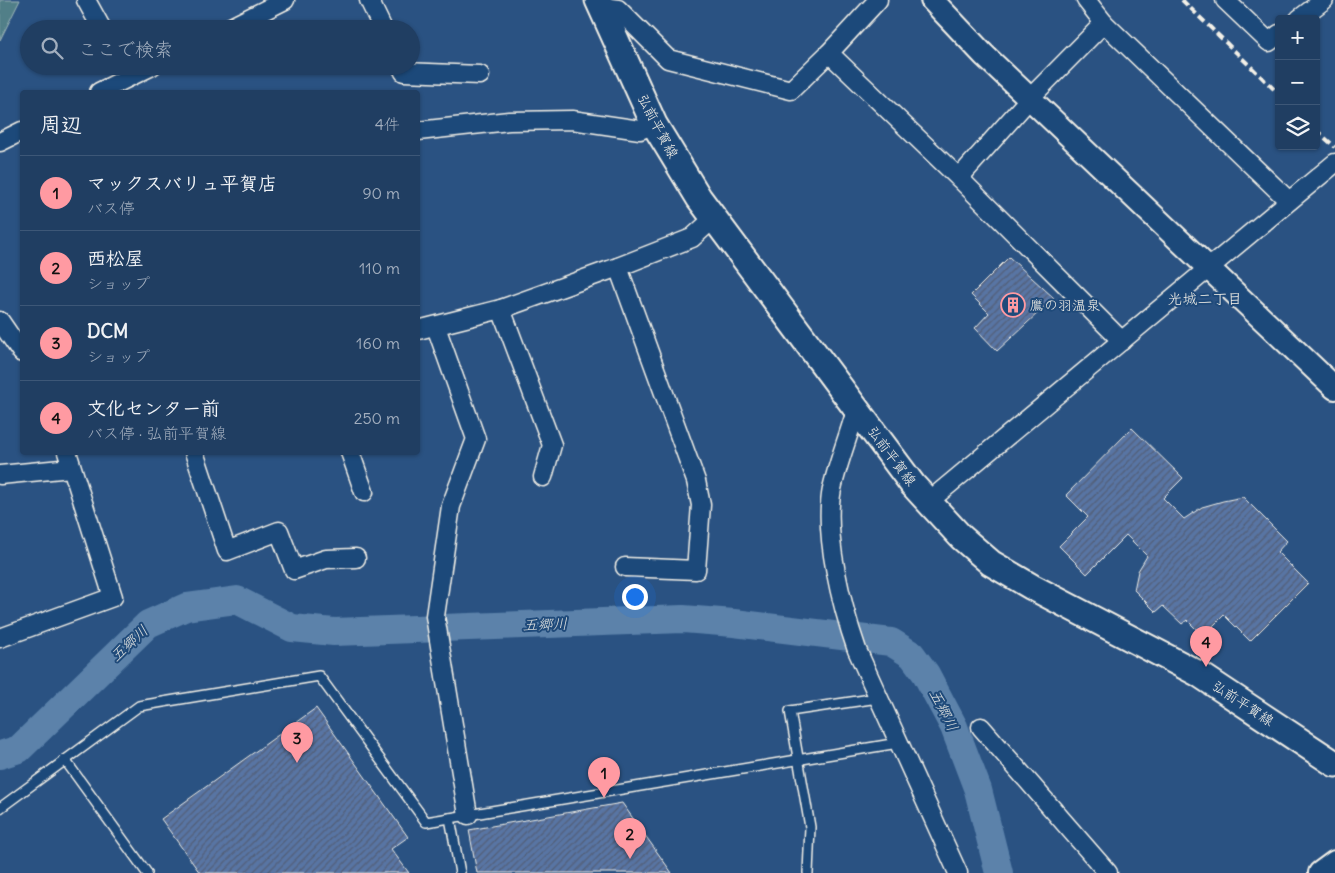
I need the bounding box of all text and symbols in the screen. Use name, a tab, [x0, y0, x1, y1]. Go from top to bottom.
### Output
map controls	[1275, 15, 1320, 150]
button: +	[1275, 15, 1320, 60]
search box	[20, 20, 420, 75]
icon: search	[38, 34, 66, 62]
text: ここで検索	[78, 37, 173, 61]
button: −	[1275, 60, 1320, 105]
street label: 弘前平賀線	[634, 91, 682, 161]
button: layers	[1275, 105, 1320, 150]
text: 周辺	[40, 111, 82, 138]
text: 4件	[375, 114, 400, 134]
text: マックスバリュ平賀店	[87, 171, 277, 195]
text: 1	[53, 183, 59, 203]
text: 90 m	[362, 183, 400, 203]
text: バス停	[87, 198, 135, 218]
text: 西松屋	[87, 246, 144, 270]
text: 2	[52, 258, 60, 278]
text: 110 m	[359, 258, 400, 278]
text: ショップ	[87, 273, 150, 293]
district label: 光城二丁目	[1167, 289, 1243, 308]
building icon: 鷹の羽温泉	[1000, 292, 1026, 318]
place label: 鷹の羽温泉	[1030, 296, 1100, 314]
text: DCM	[87, 319, 128, 343]
text: 3	[51, 333, 61, 353]
text: 160 m	[356, 333, 400, 353]
text: ショップ	[87, 346, 150, 366]
text: 文化センター前	[87, 396, 220, 420]
text: 4	[51, 408, 61, 428]
text: 250 m	[354, 408, 400, 428]
text: バス停 · 弘前平賀線	[87, 423, 226, 443]
street label: 弘前平賀線	[864, 423, 920, 489]
your location	[622, 584, 648, 610]
water label: 五郷川	[522, 614, 568, 634]
water label: 五郷川	[106, 621, 152, 665]
pin: 4	[1190, 626, 1222, 667]
street label: 弘前平賀線	[1209, 676, 1277, 730]
water label: 五郷川	[925, 686, 963, 734]
pin: 3	[281, 722, 313, 763]
pin: 1	[588, 757, 620, 798]
pin: 2	[614, 818, 646, 859]

